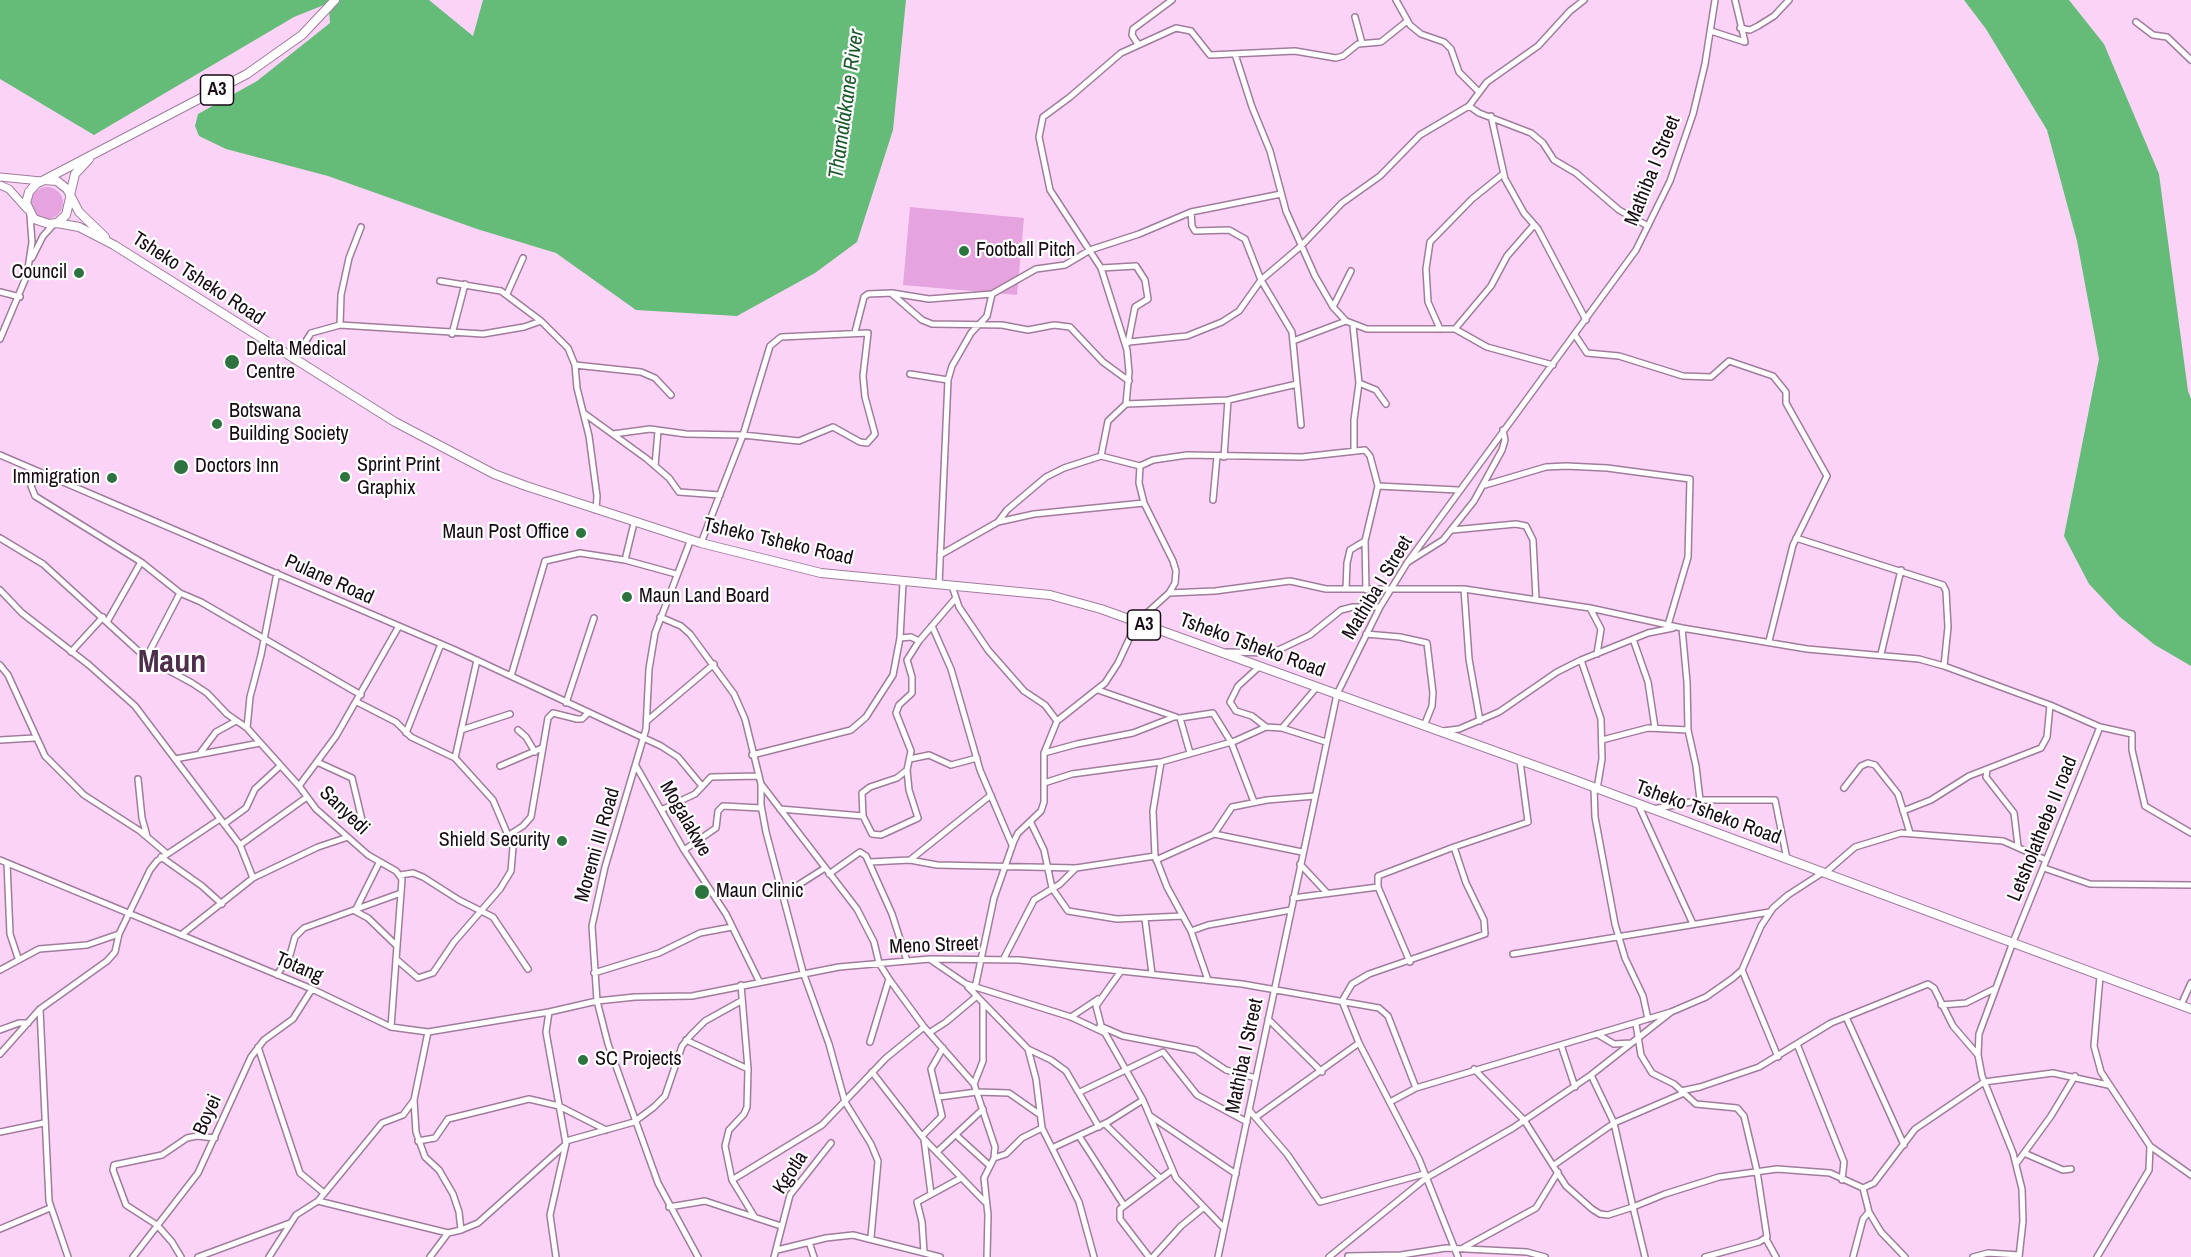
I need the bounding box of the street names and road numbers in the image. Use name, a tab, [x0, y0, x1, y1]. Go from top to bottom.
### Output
road number: A3	[200, 75, 234, 105]
street label: Mathiba I Street	[1620, 112, 1686, 230]
street label: Tsheko Tsheko Road	[127, 227, 269, 331]
street label: Tsheko Tsheko Road	[701, 513, 855, 571]
street label: Mathiba I Street	[1338, 532, 1418, 644]
street label: Pulane Road	[281, 550, 377, 610]
street label: Tsheko Tsheko Road	[1176, 609, 1328, 683]
road number: A3	[1128, 610, 1160, 640]
street label: Letsholathebe II road	[2003, 753, 2083, 905]
street label: Tsheko Tsheko Road	[1632, 776, 1784, 850]
street label: Mogalakwe	[654, 777, 716, 861]
street label: Sanyedi	[314, 781, 374, 841]
street label: Moremi III Road	[570, 785, 626, 905]
street label: Meno Street	[889, 932, 979, 960]
street label: Totang	[272, 947, 326, 989]
street label: Mathiba I Street	[1221, 996, 1269, 1116]
street label: Boyei	[189, 1091, 227, 1139]
street label: Kgotla	[768, 1147, 814, 1199]

